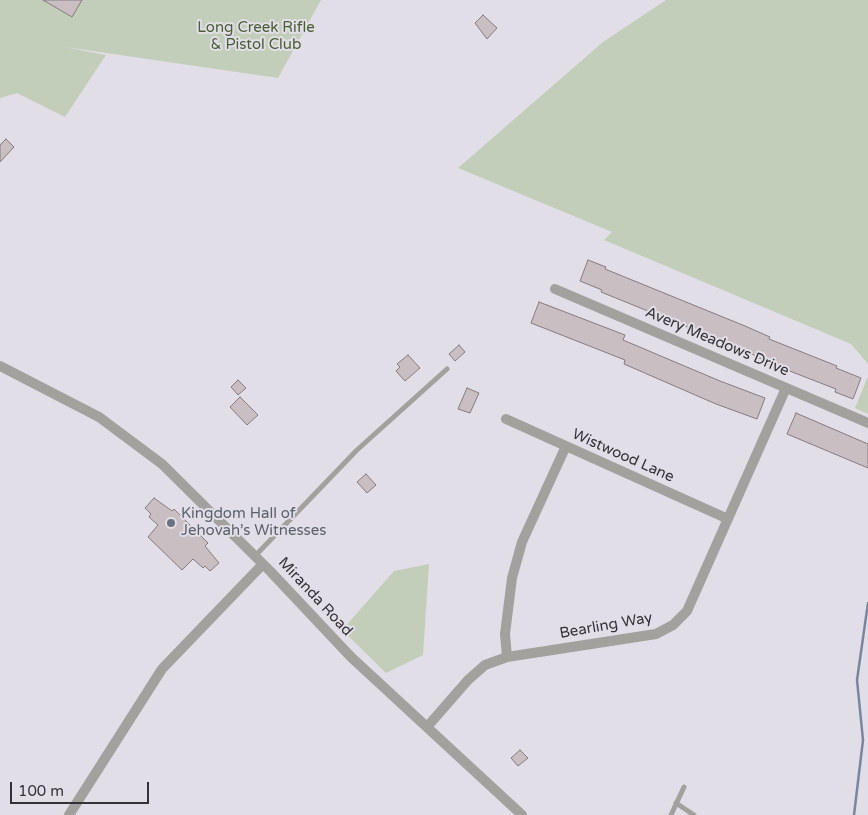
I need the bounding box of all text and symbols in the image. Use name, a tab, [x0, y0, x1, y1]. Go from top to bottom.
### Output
park label: Long Creek Rifle & Pistol Club	[197, 19, 315, 54]
street label: Avery Meadows Drive	[642, 304, 792, 380]
street label: Wistwood Lane	[569, 425, 677, 487]
place label: Kingdom Hall of Jehovah’s Witnesses	[181, 505, 326, 540]
marker: Kingdom Hall of Jehovah’s Witnesses	[165, 517, 177, 529]
street label: Miranda Road	[274, 554, 356, 640]
street label: Bearling Way	[558, 609, 654, 643]
scale bar	[12, 772, 151, 804]
text: 100 m	[18, 782, 64, 800]

